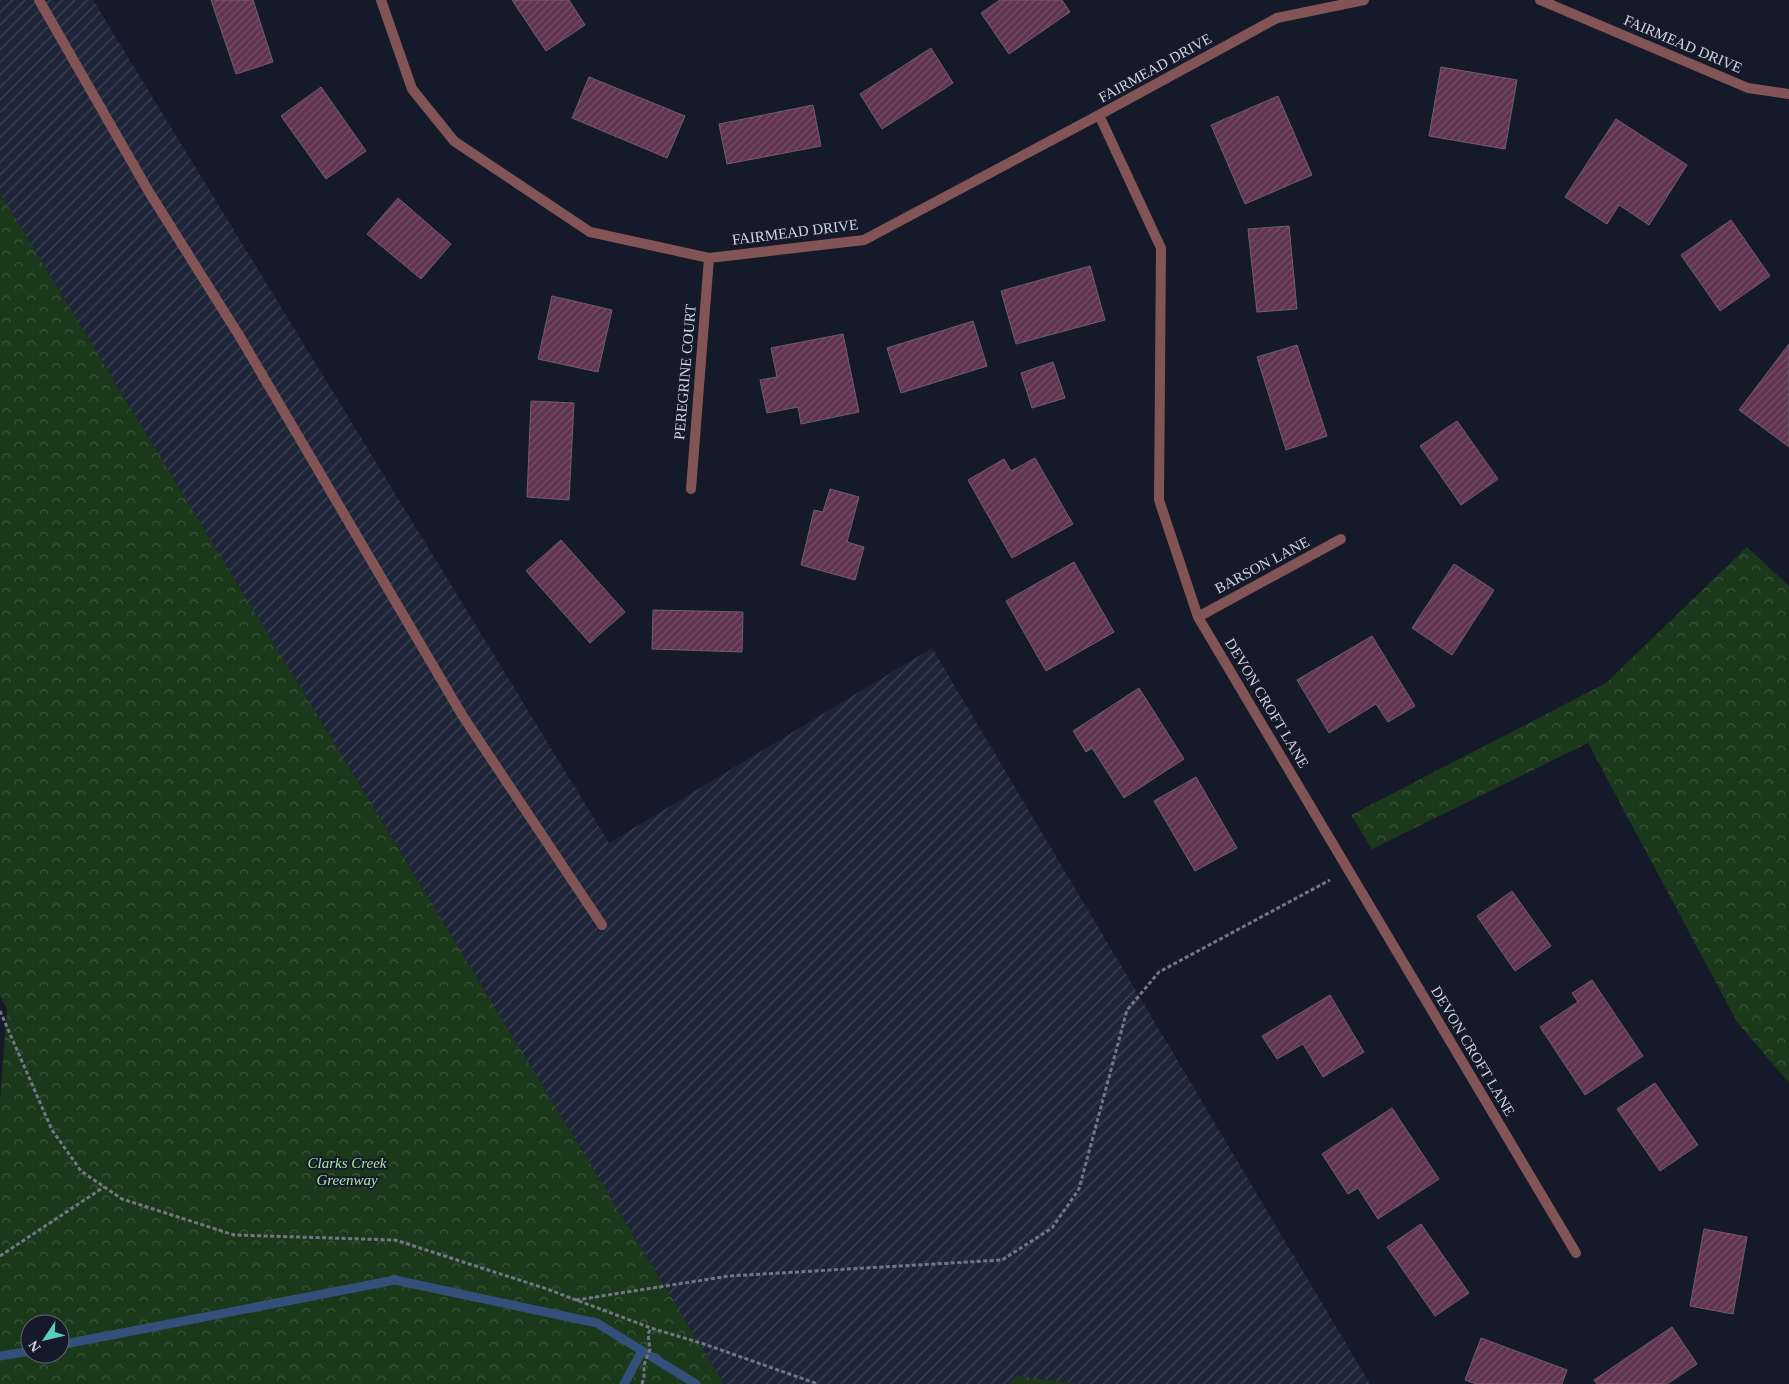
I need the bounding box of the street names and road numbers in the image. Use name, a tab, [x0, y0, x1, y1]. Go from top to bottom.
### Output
street label: FAIRMEAD DRIVE	[1622, 12, 1744, 76]
street label: FAIRMEAD DRIVE	[1096, 30, 1214, 106]
street label: FAIRMEAD DRIVE	[731, 216, 859, 248]
street label: PEREGRINE COURT	[671, 303, 699, 441]
street label: BARSON LANE	[1212, 533, 1312, 597]
street label: DEVON CROFT LANE	[1222, 635, 1312, 771]
street label: DEVON CROFT LANE	[1428, 983, 1518, 1119]

